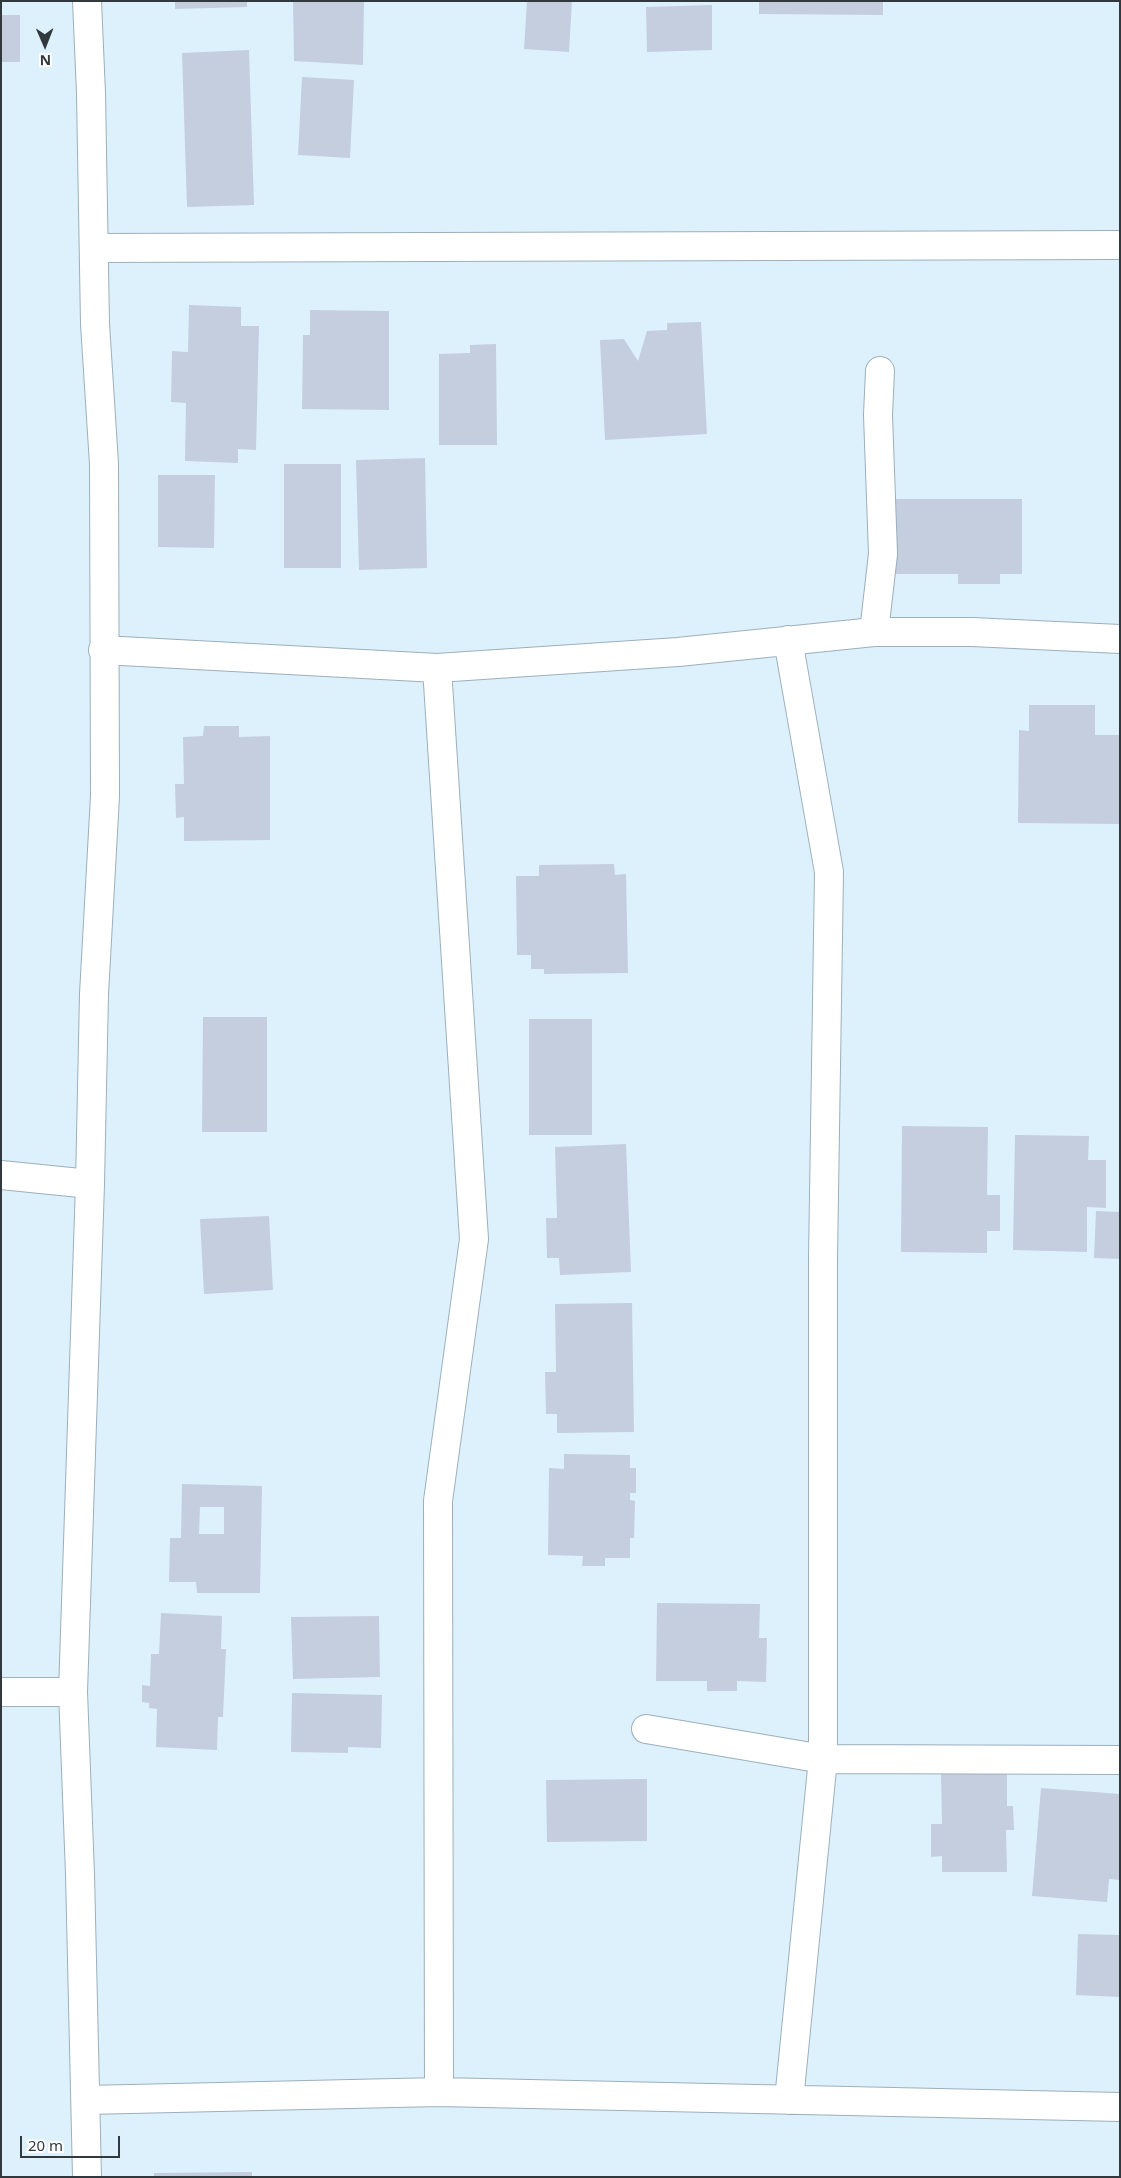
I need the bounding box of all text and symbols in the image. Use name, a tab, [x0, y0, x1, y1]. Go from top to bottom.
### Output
north arrow	[20, 20, 70, 70]
text: N	[39, 51, 51, 70]
scale bar	[22, 2126, 122, 2158]
text: 20 m	[28, 2135, 63, 2155]

